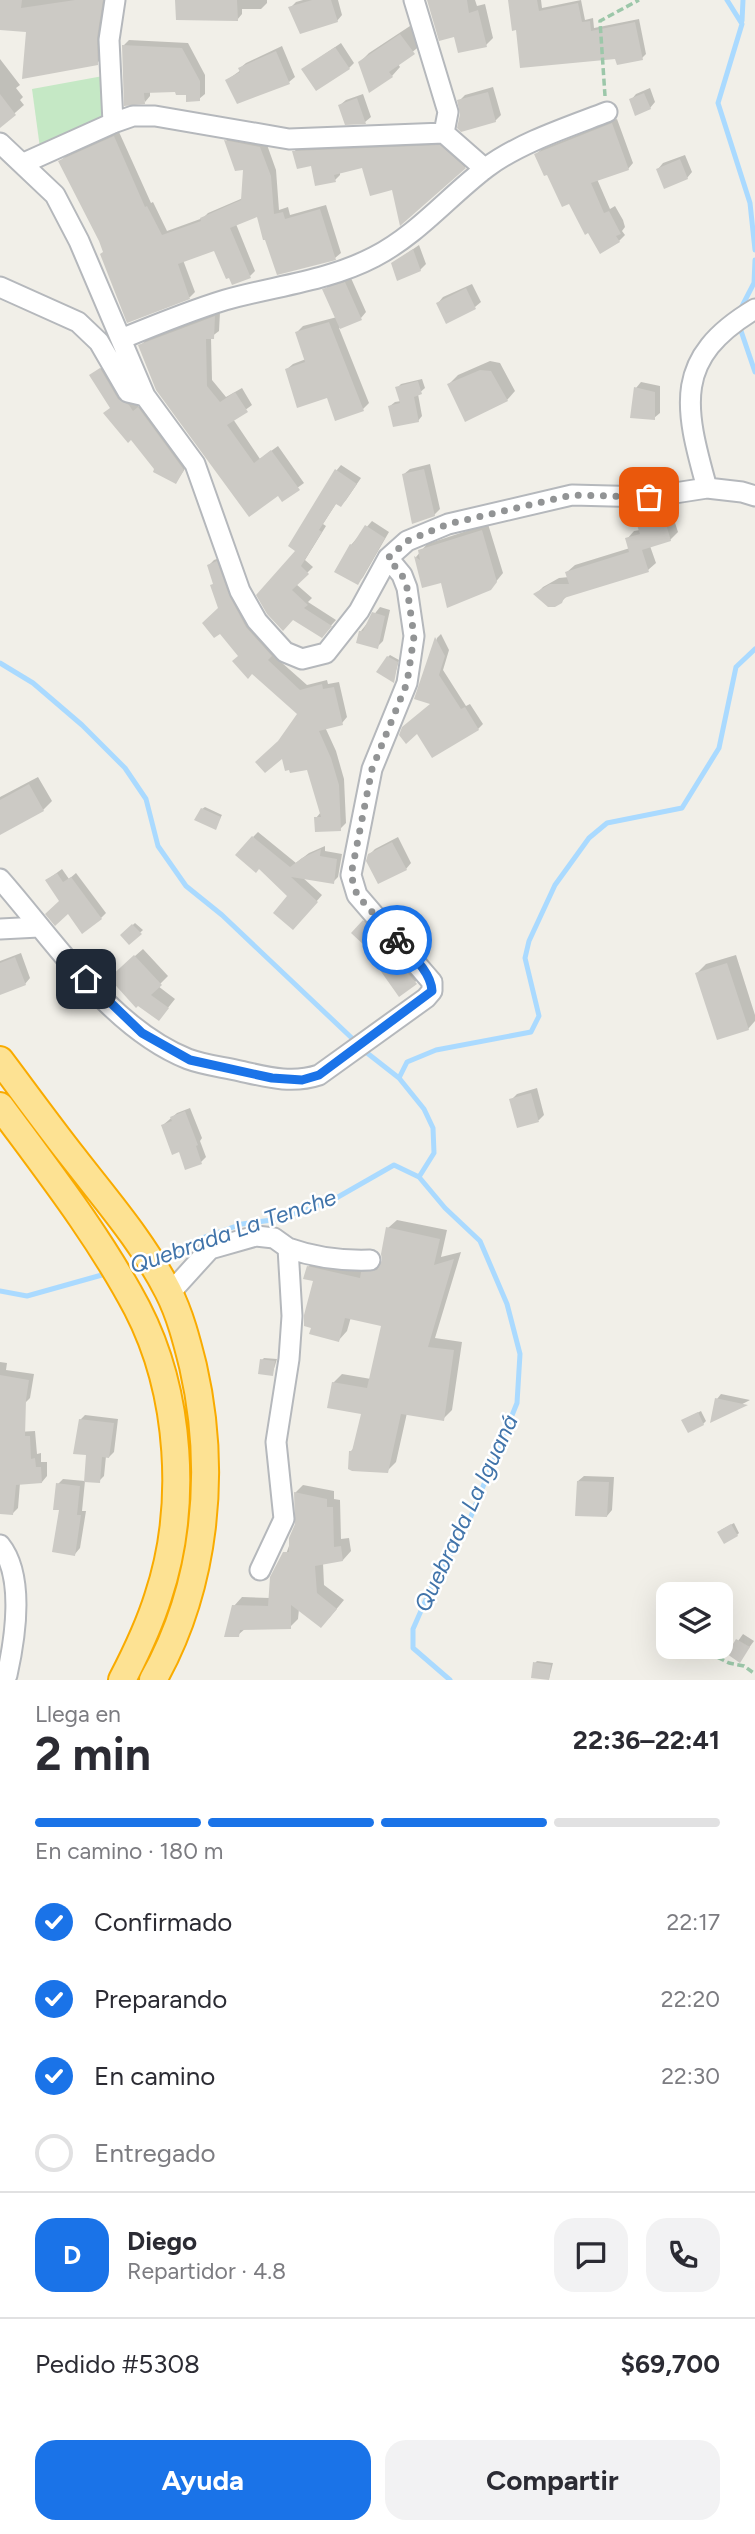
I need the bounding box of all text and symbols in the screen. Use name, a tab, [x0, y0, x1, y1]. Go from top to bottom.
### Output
pin	[619, 467, 679, 527]
icon: bag	[630, 478, 668, 516]
courier	[362, 905, 432, 975]
icon: bike	[378, 921, 416, 959]
pin	[56, 949, 116, 1009]
icon: home	[67, 960, 105, 998]
water label: Quebrada La Tenche	[126, 1182, 340, 1280]
water label: Quebrada La Iguaná	[408, 1410, 524, 1616]
map controls	[656, 1582, 733, 1659]
button: layers	[656, 1582, 733, 1659]
text: Llega en	[35, 1700, 121, 1728]
text: 22:36–22:41	[573, 1724, 720, 1756]
text: 2 min	[35, 1726, 151, 1782]
text: En camino · 180 m	[35, 1837, 223, 1865]
icon: check	[35, 1903, 73, 1941]
text: Confirmado	[94, 1906, 232, 1938]
text: 22:17	[667, 1908, 720, 1936]
icon: check	[35, 1980, 73, 2018]
text: Preparando	[94, 1983, 227, 2015]
text: 22:20	[661, 1985, 720, 2013]
icon: check	[35, 2057, 73, 2095]
text: En camino	[94, 2060, 215, 2092]
text: 22:30	[661, 2062, 720, 2090]
text: Entregado	[94, 2137, 216, 2169]
button: chat	[554, 2218, 628, 2292]
button: phone	[646, 2218, 720, 2292]
text: Diego	[127, 2225, 197, 2257]
text: D	[63, 2239, 81, 2271]
text: Repartidor · 4.8	[127, 2257, 286, 2285]
text: Pedido #5308	[35, 2348, 200, 2380]
text: $69,700	[621, 2348, 720, 2380]
button: Ayuda	[35, 2440, 371, 2520]
button: Compartir	[385, 2440, 720, 2520]

